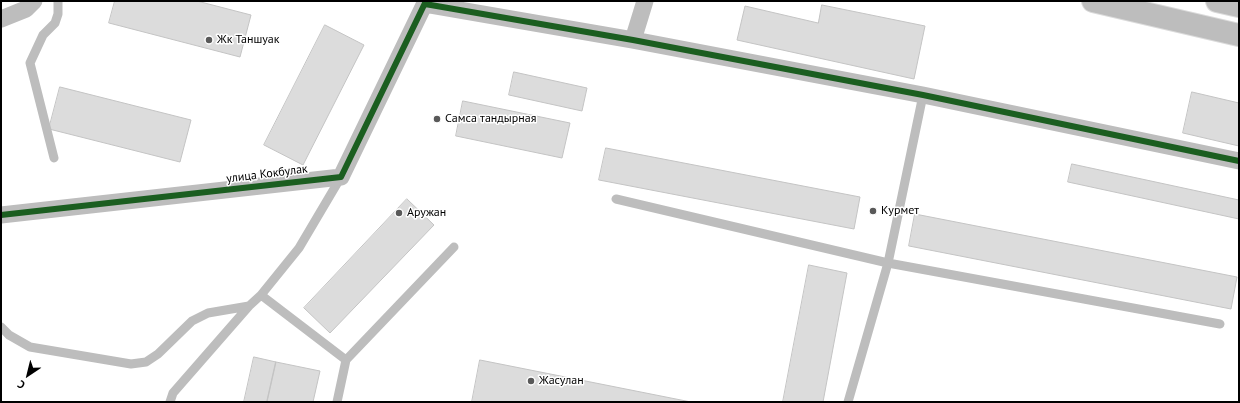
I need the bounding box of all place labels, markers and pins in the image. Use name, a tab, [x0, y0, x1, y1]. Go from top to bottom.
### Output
place label: Жк Таншуак	[217, 33, 279, 47]
marker: Жк Таншуак	[204, 35, 214, 45]
place label: Самса тандырная	[445, 112, 536, 126]
marker: Самса тандырная	[432, 114, 442, 124]
place label: Курмет	[881, 204, 919, 218]
place label: Аружан	[407, 206, 446, 220]
marker: Курмет	[868, 206, 878, 216]
marker: Аружан	[394, 208, 404, 218]
place label: Жасулан	[539, 374, 584, 388]
marker: Жасулан	[526, 376, 536, 386]

